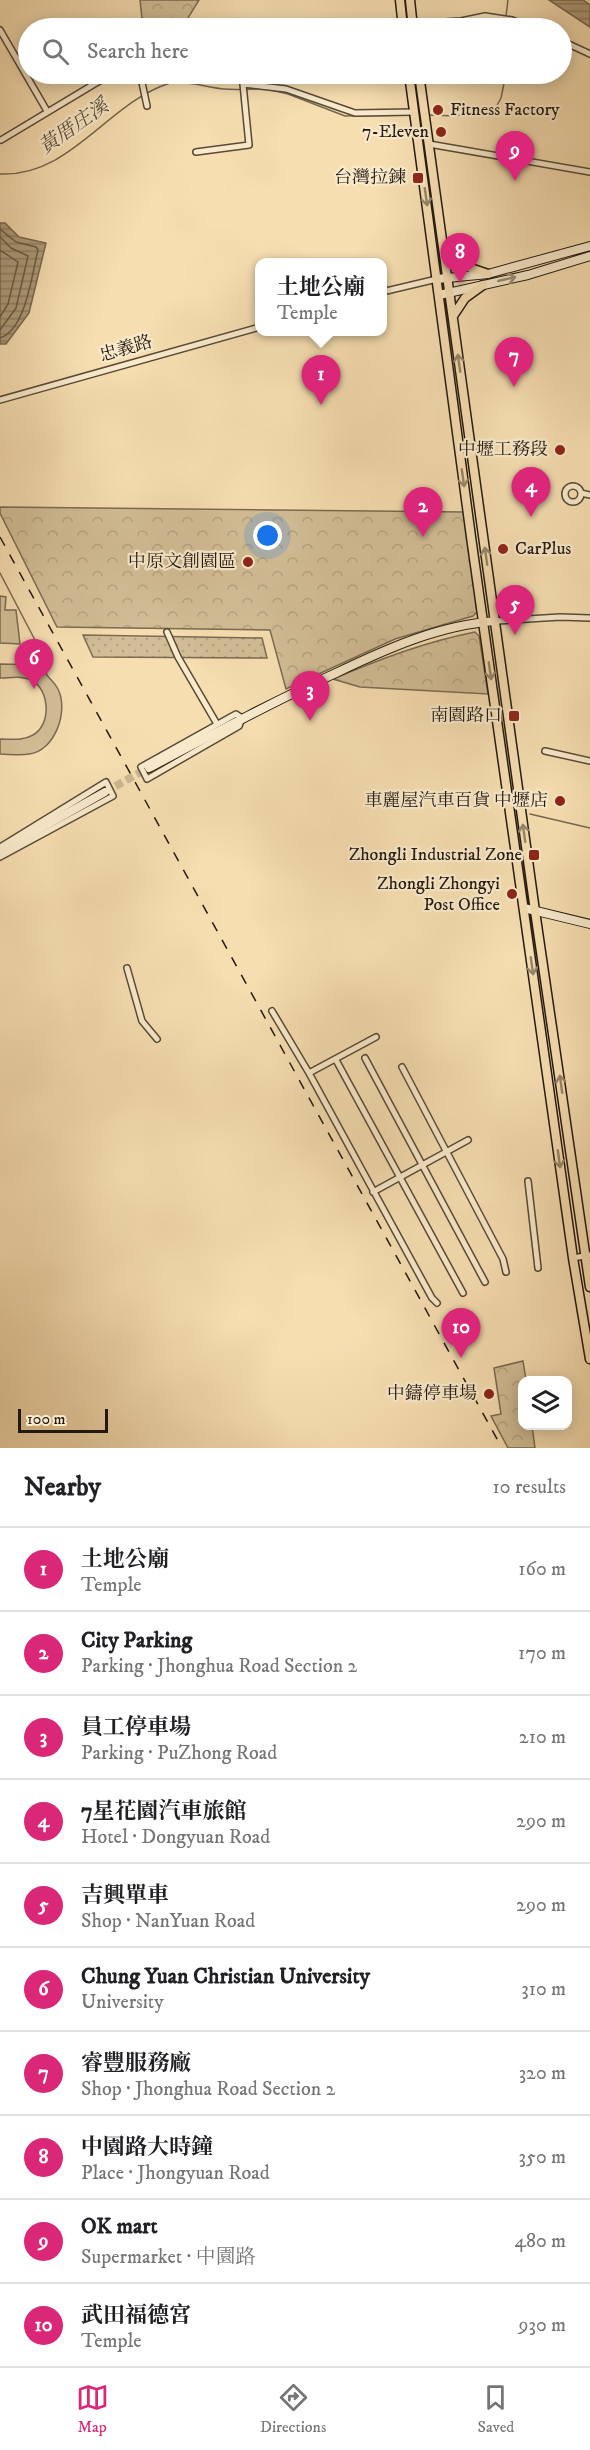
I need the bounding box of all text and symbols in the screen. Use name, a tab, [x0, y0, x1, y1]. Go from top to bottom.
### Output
search box	[18, 18, 572, 84]
icon: search	[39, 35, 72, 68]
text: Search here	[87, 38, 189, 65]
water label: 黃厝庄溪	[34, 93, 116, 160]
place label: Fitness Factory	[450, 99, 560, 121]
marker: Fitness Factory	[431, 103, 445, 117]
place label: 7-Eleven	[362, 121, 430, 143]
marker: 7-Eleven	[434, 125, 448, 139]
pin: 9	[496, 132, 534, 181]
place label: 台灣拉鍊	[334, 167, 406, 189]
marker: 台灣拉鍊	[411, 171, 425, 185]
one-way arrow	[420, 187, 431, 207]
pin: 8	[440, 234, 480, 283]
popup	[255, 258, 387, 336]
one-way arrow	[497, 273, 516, 285]
text: 土地公廟	[277, 274, 365, 301]
text: Temple	[277, 301, 338, 326]
street label: 忠義路	[97, 331, 155, 367]
pin: 7	[494, 338, 534, 387]
one-way arrow	[454, 354, 465, 373]
pin: 1	[302, 356, 340, 405]
place label: 中壢工務段	[458, 439, 548, 461]
marker: 中壢工務段	[553, 443, 567, 457]
one-way arrow	[457, 467, 468, 487]
pin: 4	[512, 468, 550, 517]
pin: 2	[404, 488, 442, 537]
your location	[253, 521, 282, 550]
place label: CarPlus	[515, 538, 571, 560]
marker: CarPlus	[496, 542, 510, 556]
one-way arrow	[481, 547, 492, 567]
place label: 中原文創園區	[128, 551, 236, 573]
marker: 中原文創園區	[241, 555, 255, 569]
pin: 5	[496, 586, 534, 635]
pin: 6	[15, 640, 54, 689]
one-way arrow	[485, 660, 496, 680]
pin: 3	[290, 672, 330, 721]
place label: 南園路口	[430, 705, 502, 727]
marker: 南園路口	[507, 709, 521, 723]
place label: 車麗屋汽車百貨 中壢店	[364, 790, 548, 812]
marker: 車麗屋汽車百貨 中壢店	[553, 794, 567, 808]
one-way arrow	[519, 823, 530, 843]
place label: Zhongli Industrial Zone	[349, 844, 522, 866]
marker: Zhongli Industrial Zone	[527, 848, 541, 862]
place label: Zhongli Zhongyi Post Office	[377, 873, 500, 916]
marker: Zhongli Zhongyi Post Office	[505, 887, 519, 901]
one-way arrow	[527, 956, 538, 976]
one-way arrow	[555, 1075, 566, 1094]
one-way arrow	[554, 1149, 565, 1169]
pin: 10	[442, 1308, 480, 1358]
map controls	[518, 1376, 572, 1430]
button: layers	[518, 1376, 572, 1430]
place label: 中鑄停車場	[387, 1383, 477, 1405]
marker: 中鑄停車場	[482, 1387, 496, 1401]
scale bar	[18, 1406, 108, 1434]
text: 100 m	[27, 1409, 66, 1429]
text: Nearby	[24, 1471, 101, 1504]
text: 10 results	[493, 1475, 566, 1500]
text: 土地公廟	[81, 1546, 169, 1573]
text: 1	[40, 1557, 47, 1582]
text: 160 m	[518, 1557, 566, 1582]
text: Temple	[81, 1573, 142, 1598]
text: City Parking	[81, 1627, 192, 1654]
text: 2	[39, 1641, 48, 1666]
text: 170 m	[518, 1641, 566, 1666]
text: Parking · Jhonghua Road Section 2	[81, 1654, 357, 1679]
text: 員工停車場	[81, 1714, 191, 1741]
text: 3	[40, 1725, 47, 1750]
text: 210 m	[519, 1725, 566, 1750]
text: Parking · PuZhong Road	[81, 1741, 277, 1766]
text: 7星花園汽車旅館	[81, 1798, 247, 1825]
text: 4	[38, 1809, 49, 1834]
text: 290 m	[516, 1809, 566, 1834]
text: Hotel · Dongyuan Road	[81, 1825, 270, 1850]
text: 吉興單車	[81, 1882, 169, 1909]
text: 5	[39, 1893, 48, 1918]
text: 290 m	[516, 1893, 566, 1918]
text: Shop · NanYuan Road	[81, 1909, 255, 1934]
text: Chung Yuan Christian University	[81, 1963, 370, 1990]
text: 6	[38, 1977, 49, 2002]
text: 310 m	[521, 1977, 566, 2002]
text: University	[81, 1990, 164, 2015]
text: 睿豐服務廠	[81, 2050, 191, 2077]
text: 7	[38, 2061, 49, 2086]
text: 320 m	[519, 2061, 566, 2086]
text: Shop · Jhonghua Road Section 2	[81, 2077, 335, 2102]
text: 中園路大時鐘	[81, 2134, 213, 2161]
text: 8	[38, 2145, 49, 2170]
text: 350 m	[519, 2145, 566, 2170]
text: Place · Jhongyuan Road	[81, 2161, 270, 2186]
text: OK mart	[81, 2213, 158, 2240]
text: 9	[39, 2229, 48, 2254]
text: 480 m	[514, 2229, 566, 2254]
text: Supermarket · 中園路	[81, 2245, 256, 2270]
text: 武田福德宮	[81, 2302, 191, 2329]
text: 10	[34, 2313, 53, 2338]
text: 930 m	[518, 2313, 566, 2338]
text: Temple	[81, 2329, 142, 2354]
tab: Map	[76, 2381, 109, 2437]
tab: Directions	[260, 2381, 326, 2437]
tab: Saved	[478, 2381, 514, 2437]

